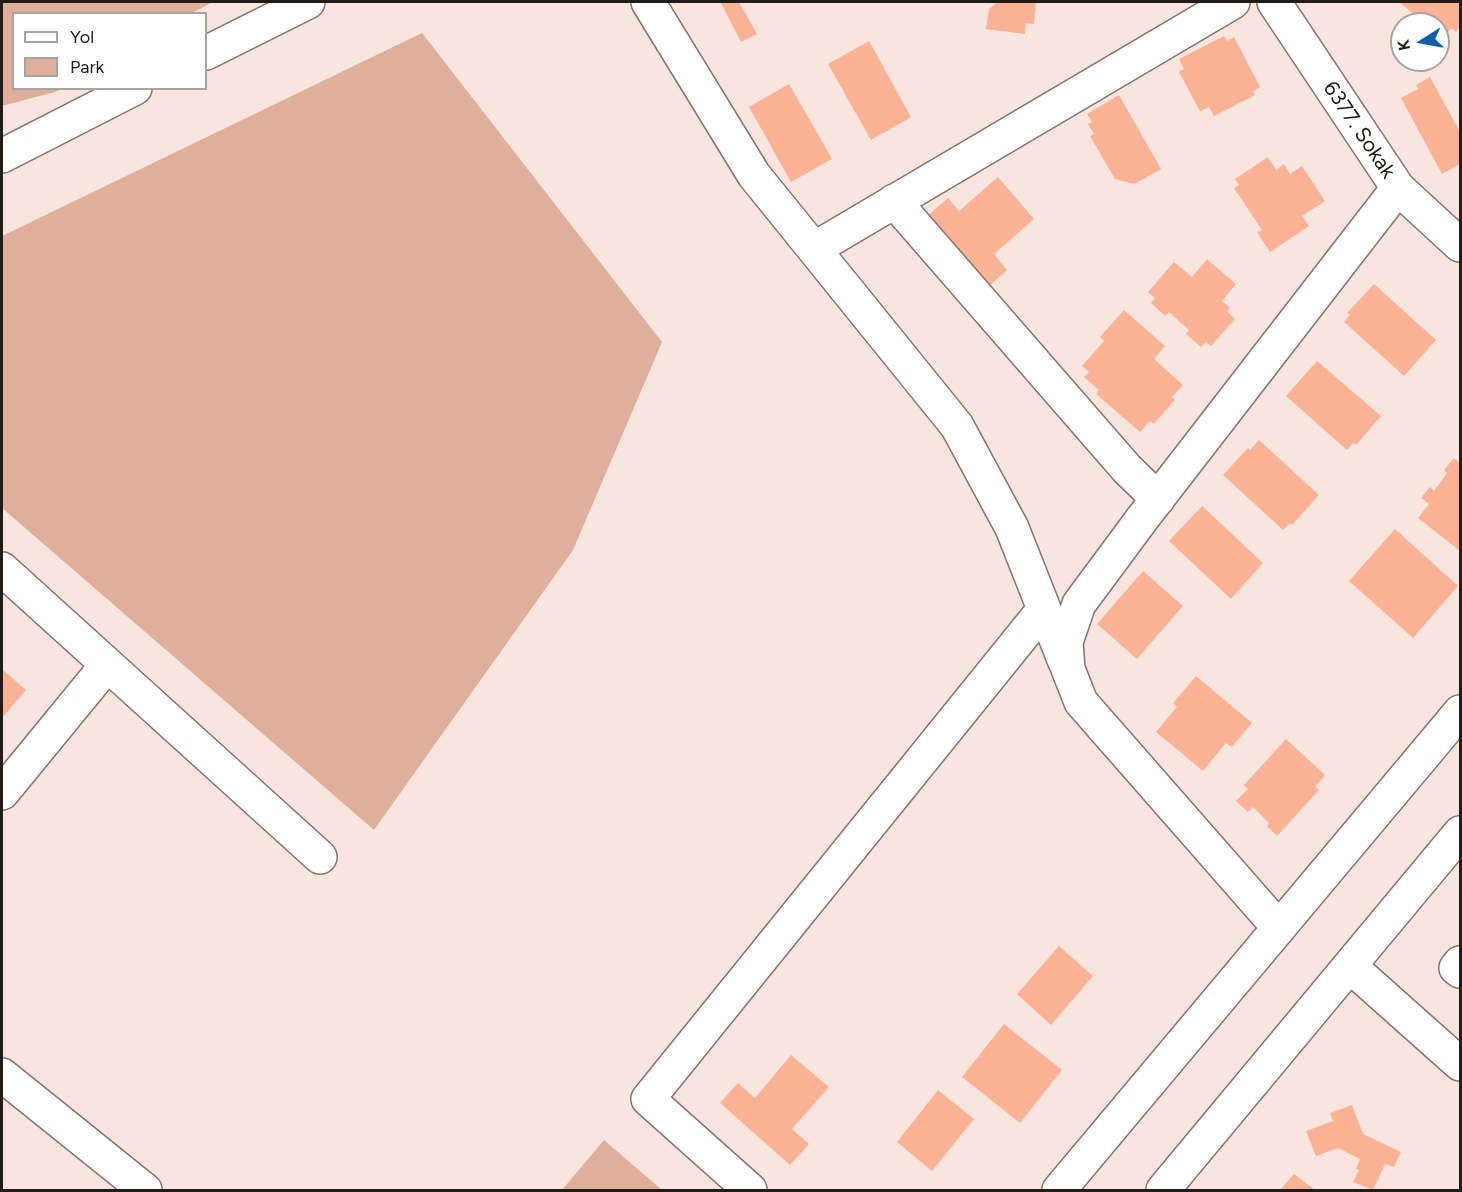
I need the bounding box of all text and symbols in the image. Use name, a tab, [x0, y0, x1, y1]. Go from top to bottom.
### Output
legend	[12, 12, 207, 90]
north arrow	[1390, 12, 1450, 72]
text: Yol	[70, 26, 94, 48]
text: K	[1393, 38, 1414, 52]
text: Park	[70, 56, 104, 78]
street label: 6377. Sokak	[1317, 77, 1401, 183]

